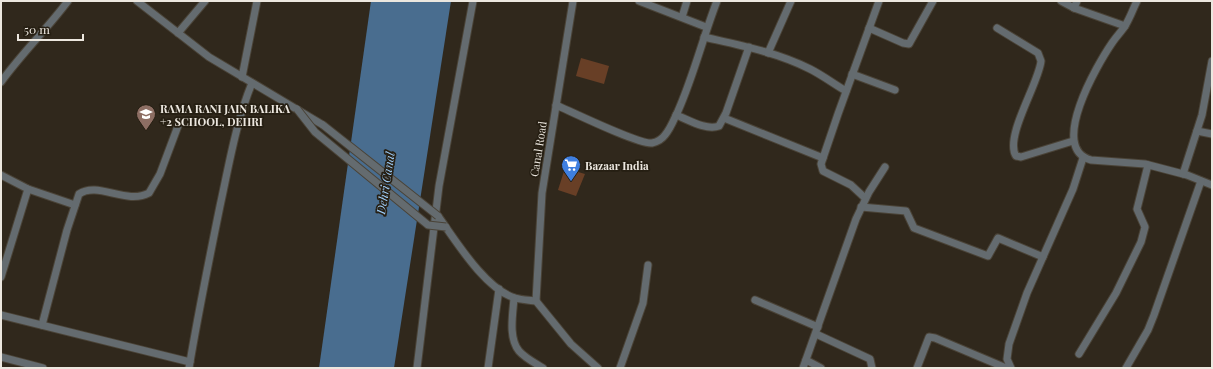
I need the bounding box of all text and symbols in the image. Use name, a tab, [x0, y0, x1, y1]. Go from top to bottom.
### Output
scale bar	[18, 16, 83, 42]
text: 50 m	[24, 21, 50, 37]
place label: RAMA RANI JAIN BALIKA +2 SCHOOL, DEHRI	[160, 101, 291, 129]
school or university icon: RAMA RANI JAIN BALIKA +2 SCHOOL, DEHRI	[135, 103, 157, 131]
street label: Canal Road	[526, 120, 550, 178]
water label: Dehri Canal	[372, 150, 398, 216]
supermarket icon: Bazaar India	[560, 154, 582, 182]
place label: Bazaar India	[585, 158, 649, 173]

